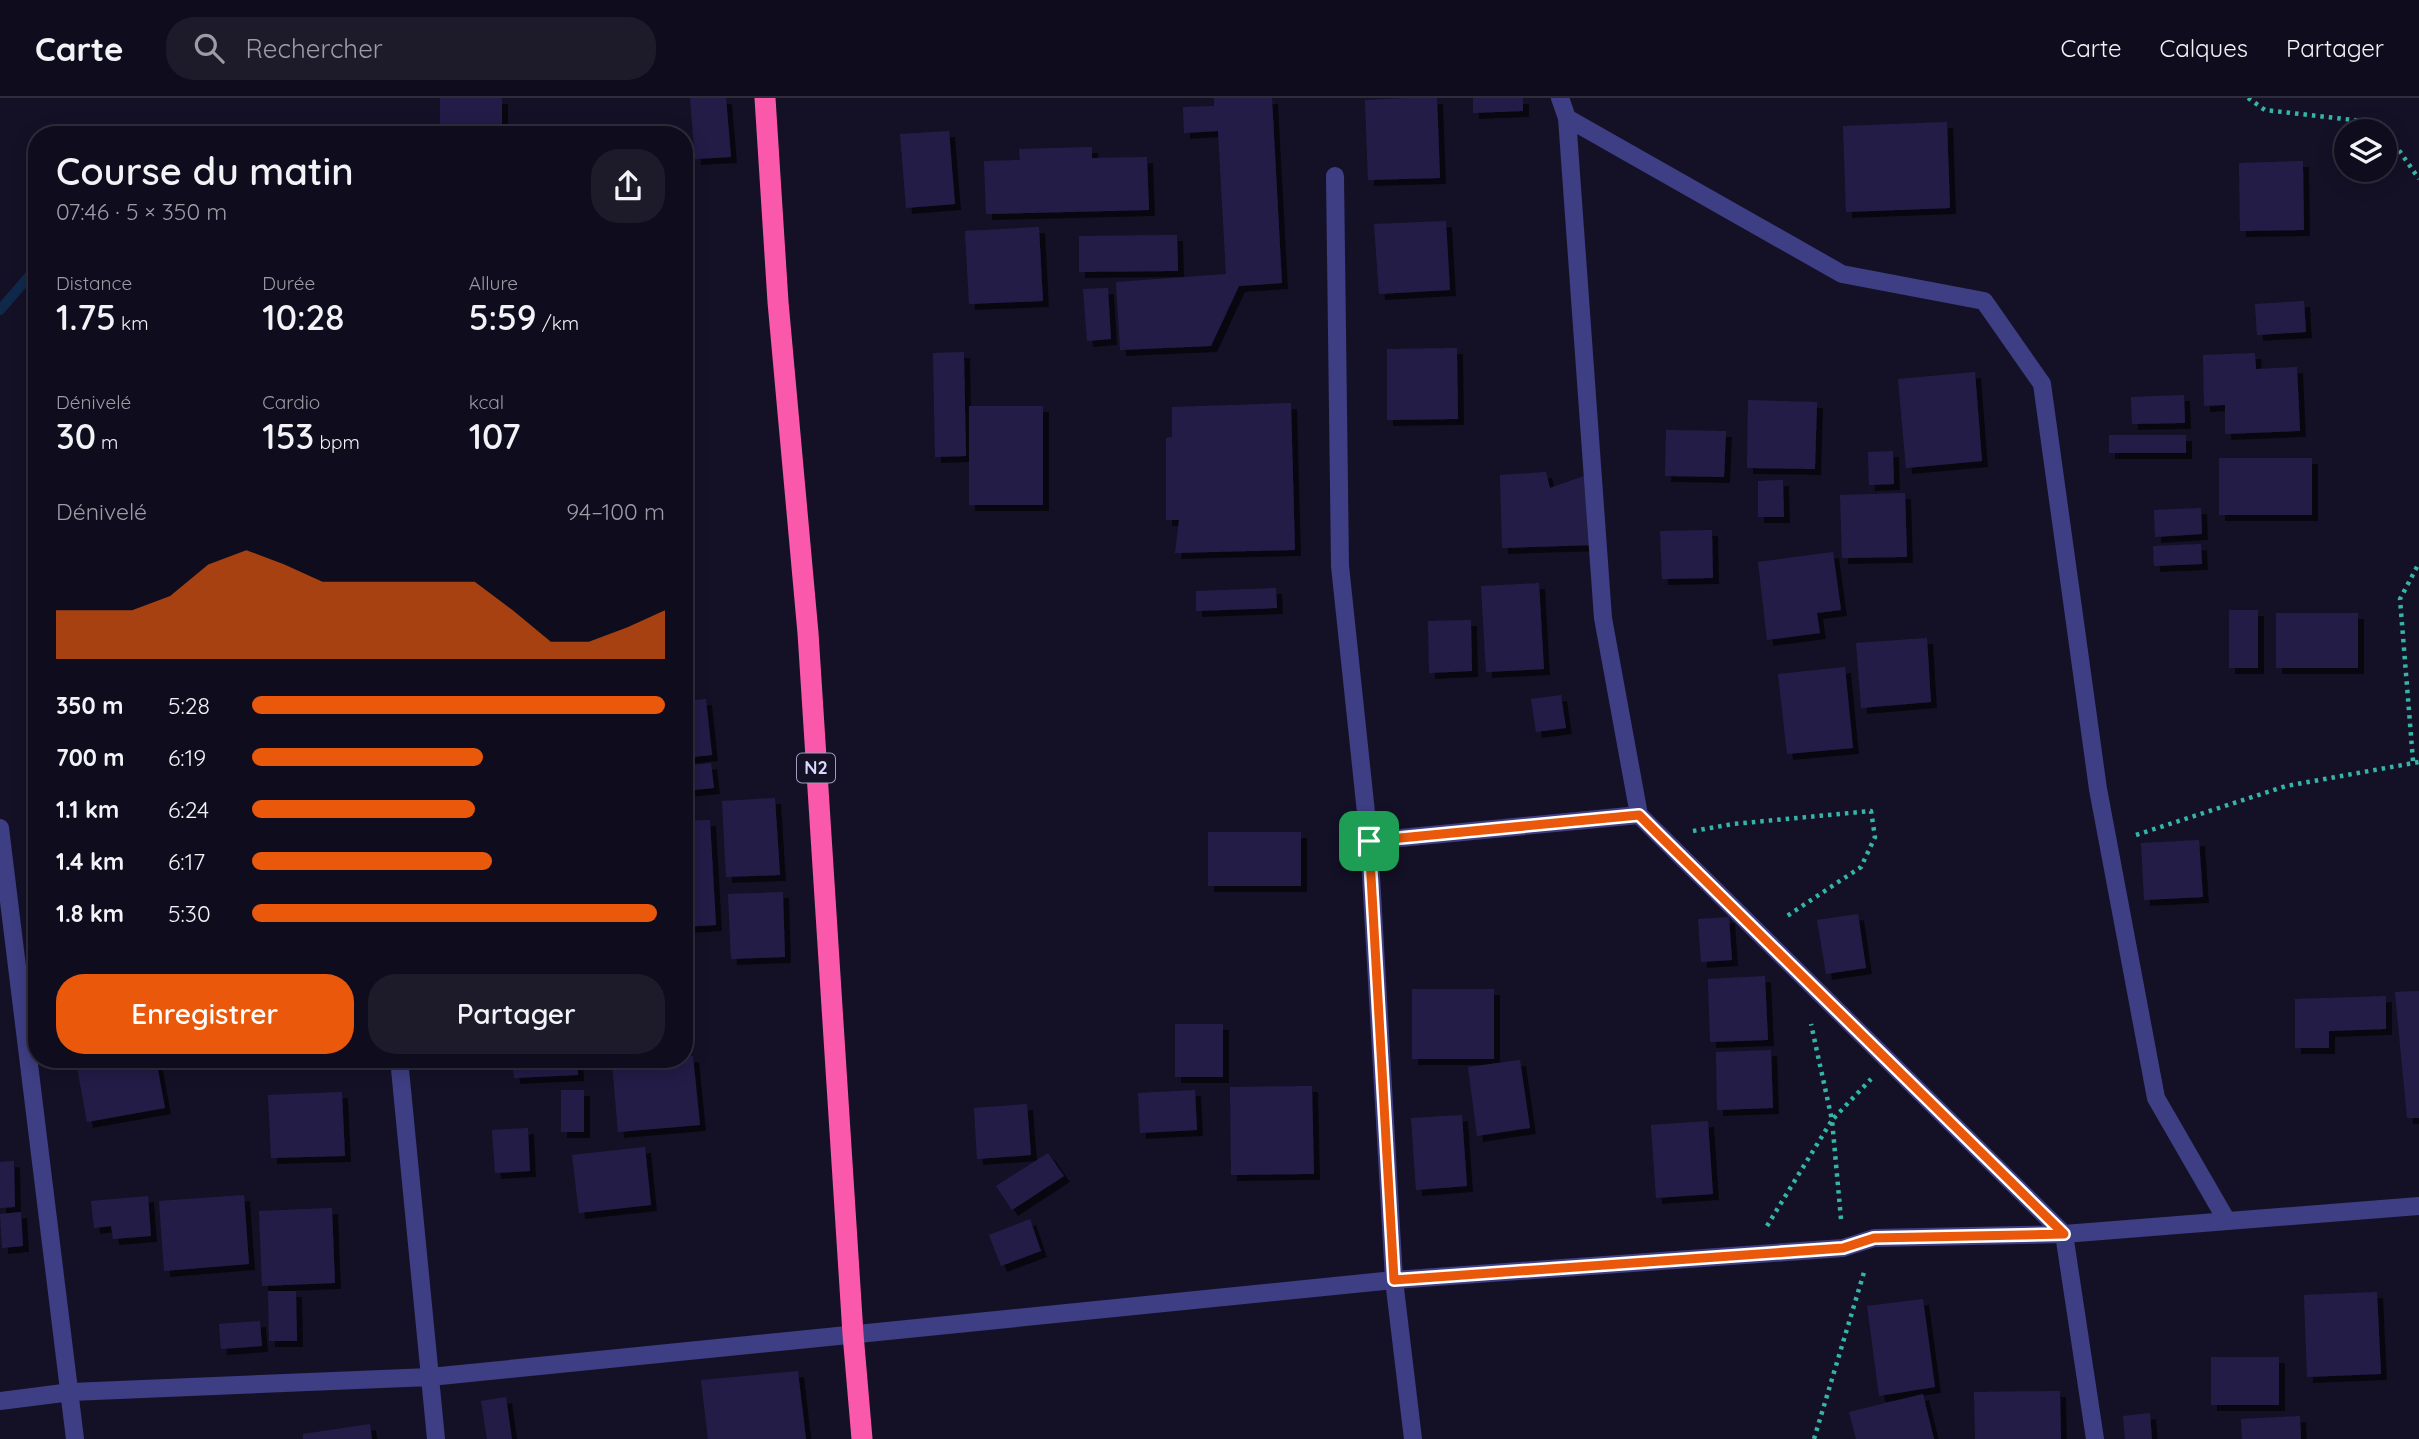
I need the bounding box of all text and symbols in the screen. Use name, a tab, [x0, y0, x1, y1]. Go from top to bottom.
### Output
search box	[166, 17, 656, 80]
text: Carte	[35, 28, 124, 69]
icon: search	[190, 29, 228, 67]
text: Rechercher	[246, 32, 383, 65]
text: Carte	[2060, 33, 2122, 63]
text: Calques	[2160, 33, 2248, 63]
text: Partager	[2286, 33, 2384, 63]
map controls	[2334, 119, 2397, 182]
button: layers	[2334, 119, 2397, 182]
text: Course du matin	[56, 147, 354, 195]
button: share	[591, 149, 665, 223]
text: 07:46 · 5 × 350 m	[56, 197, 227, 226]
text: Distance	[56, 271, 132, 295]
text: Durée	[262, 271, 315, 295]
text: Allure	[469, 271, 518, 295]
text: 1.75	[56, 295, 116, 339]
text: 10:28	[262, 295, 344, 339]
text: 5:59	[469, 295, 537, 339]
text: km	[116, 311, 149, 335]
text: /km	[537, 311, 579, 335]
text: Dénivelé	[56, 390, 131, 414]
text: Cardio	[262, 390, 320, 414]
text: kcal	[469, 390, 504, 414]
text: 30	[56, 414, 96, 458]
text: 153	[262, 414, 314, 458]
text: 107	[469, 414, 521, 458]
text: m	[96, 430, 118, 454]
text: bpm	[314, 430, 360, 454]
text: Dénivelé	[56, 497, 147, 526]
text: 94–100 m	[566, 497, 665, 526]
text: 350 m	[56, 691, 123, 720]
text: 5:28	[168, 691, 210, 720]
text: 700 m	[56, 743, 125, 772]
text: 6:19	[168, 743, 206, 772]
road number: N2	[797, 754, 835, 782]
text: 1.1 km	[56, 795, 119, 824]
text: 6:24	[168, 795, 209, 824]
pin	[1339, 811, 1399, 871]
icon: arrive	[1350, 822, 1388, 860]
text: 1.4 km	[56, 847, 124, 876]
text: 6:17	[168, 847, 205, 876]
text: 1.8 km	[56, 899, 124, 928]
text: 5:30	[168, 899, 211, 928]
button: Enregistrer	[56, 974, 354, 1054]
button: Partager	[368, 974, 665, 1054]

